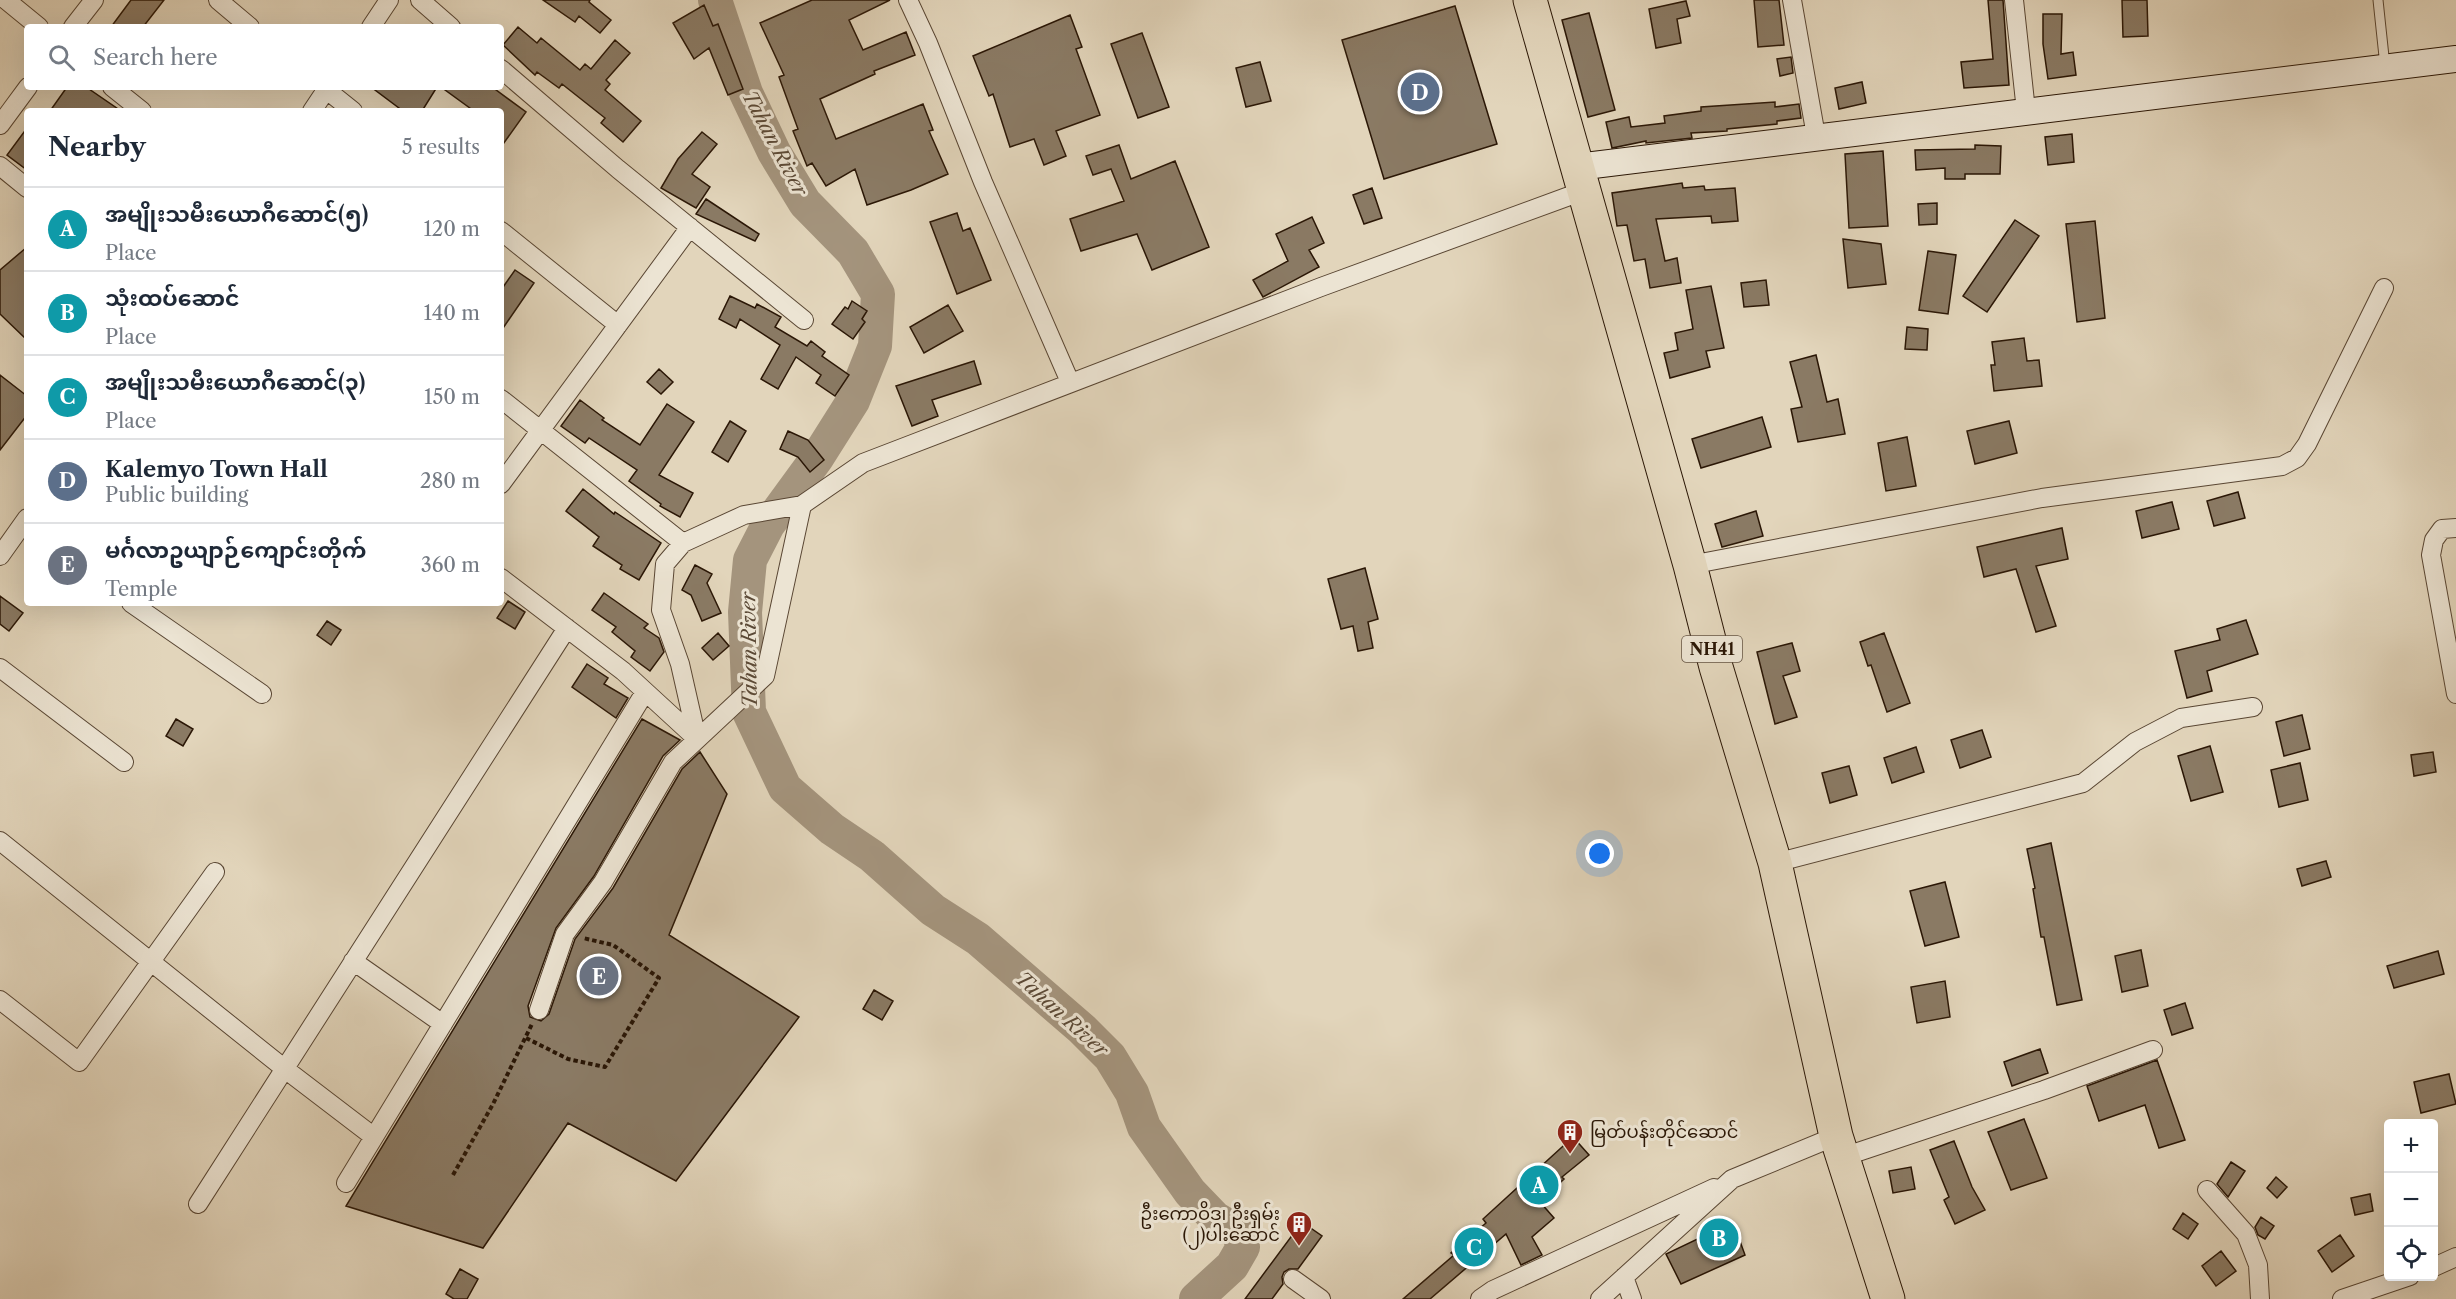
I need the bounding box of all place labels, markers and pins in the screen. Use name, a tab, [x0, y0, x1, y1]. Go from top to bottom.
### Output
pin: D	[1400, 70, 1440, 115]
pin: E	[580, 954, 618, 998]
building icon: မြတ်ပန်းတိုင်ဆောင်	[1555, 1117, 1585, 1155]
place label: မြတ်ပန်းတိုင်ဆောင်	[1590, 1118, 1738, 1147]
pin: A	[1520, 1162, 1558, 1208]
place label: ဦးကောဝိဒ၊ ဦးရှမ်း (၂)ပါးဆောင်	[1140, 1200, 1280, 1250]
building icon: ဦးကောဝိဒ၊ ဦးရှမ်း (၂)ပါးဆောင်	[1284, 1209, 1314, 1247]
pin: B	[1700, 1216, 1738, 1260]
pin: C	[1454, 1224, 1494, 1270]

